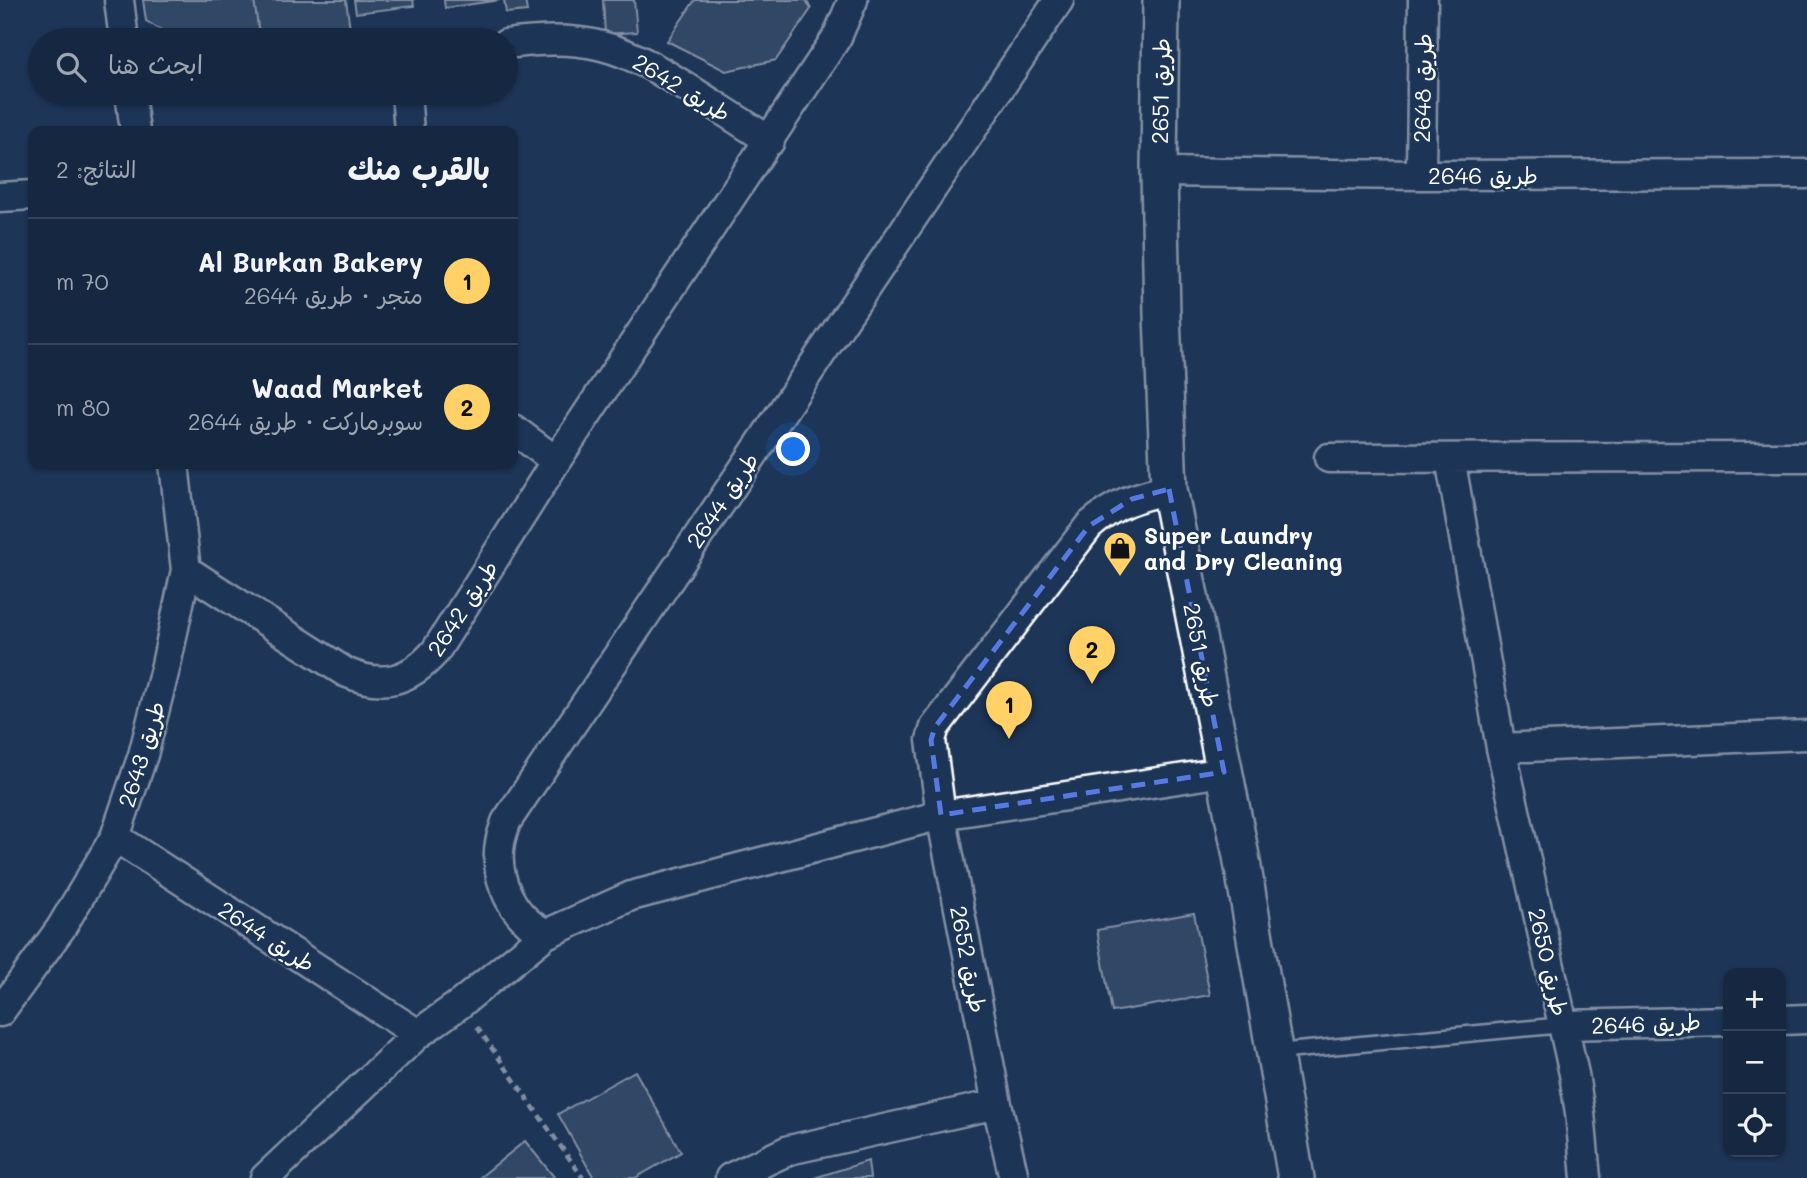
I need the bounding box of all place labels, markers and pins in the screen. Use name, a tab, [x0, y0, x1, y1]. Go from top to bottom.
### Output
place label: Super Laundry and Dry Cleaning	[1144, 520, 1342, 576]
shop icon: Super Laundry and Dry Cleaning	[1101, 529, 1139, 578]
pin: 2	[1069, 626, 1115, 684]
pin: 1	[986, 681, 1032, 739]

